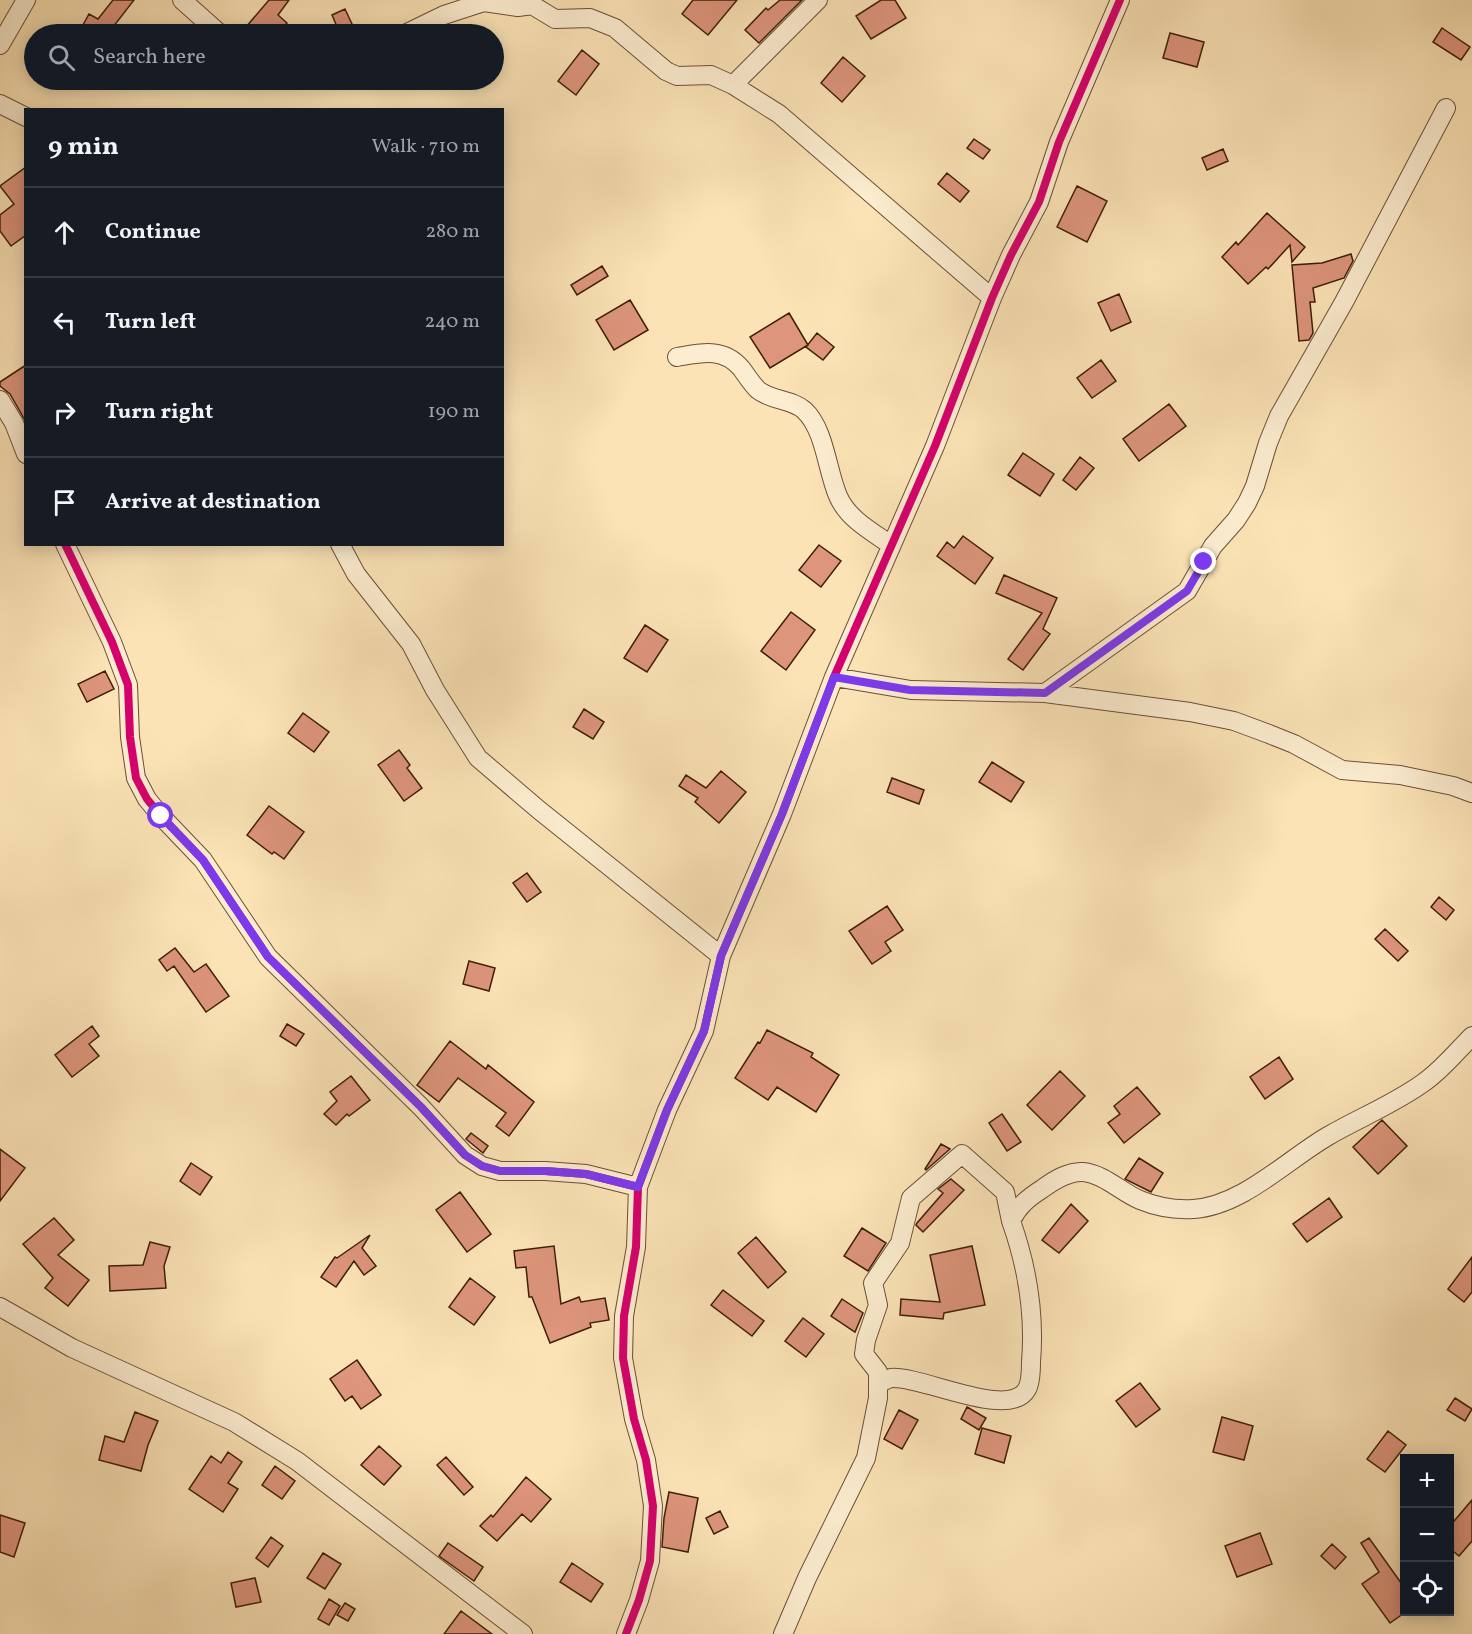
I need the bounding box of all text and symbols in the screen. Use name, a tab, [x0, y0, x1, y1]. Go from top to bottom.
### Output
search box	[24, 24, 504, 90]
icon: search	[45, 41, 78, 74]
text: Search here	[93, 42, 206, 73]
text: 9 min	[48, 129, 119, 165]
text: Walk · 710 m	[371, 133, 480, 161]
icon: ahead	[48, 216, 81, 249]
text: Continue	[105, 217, 201, 248]
text: 280 m	[425, 218, 480, 246]
icon: left	[48, 306, 81, 339]
text: Turn left	[105, 307, 196, 338]
text: 240 m	[425, 308, 480, 336]
icon: right	[48, 396, 81, 429]
text: Turn right	[105, 397, 213, 428]
text: 190 m	[428, 398, 480, 426]
icon: arrive	[48, 486, 81, 519]
text: Arrive at destination	[105, 487, 321, 518]
route end	[1190, 548, 1216, 574]
route start	[147, 802, 173, 828]
map controls	[1400, 1454, 1454, 1616]
button: +	[1400, 1454, 1454, 1508]
button: −	[1400, 1508, 1454, 1562]
button: locate	[1400, 1562, 1454, 1616]

